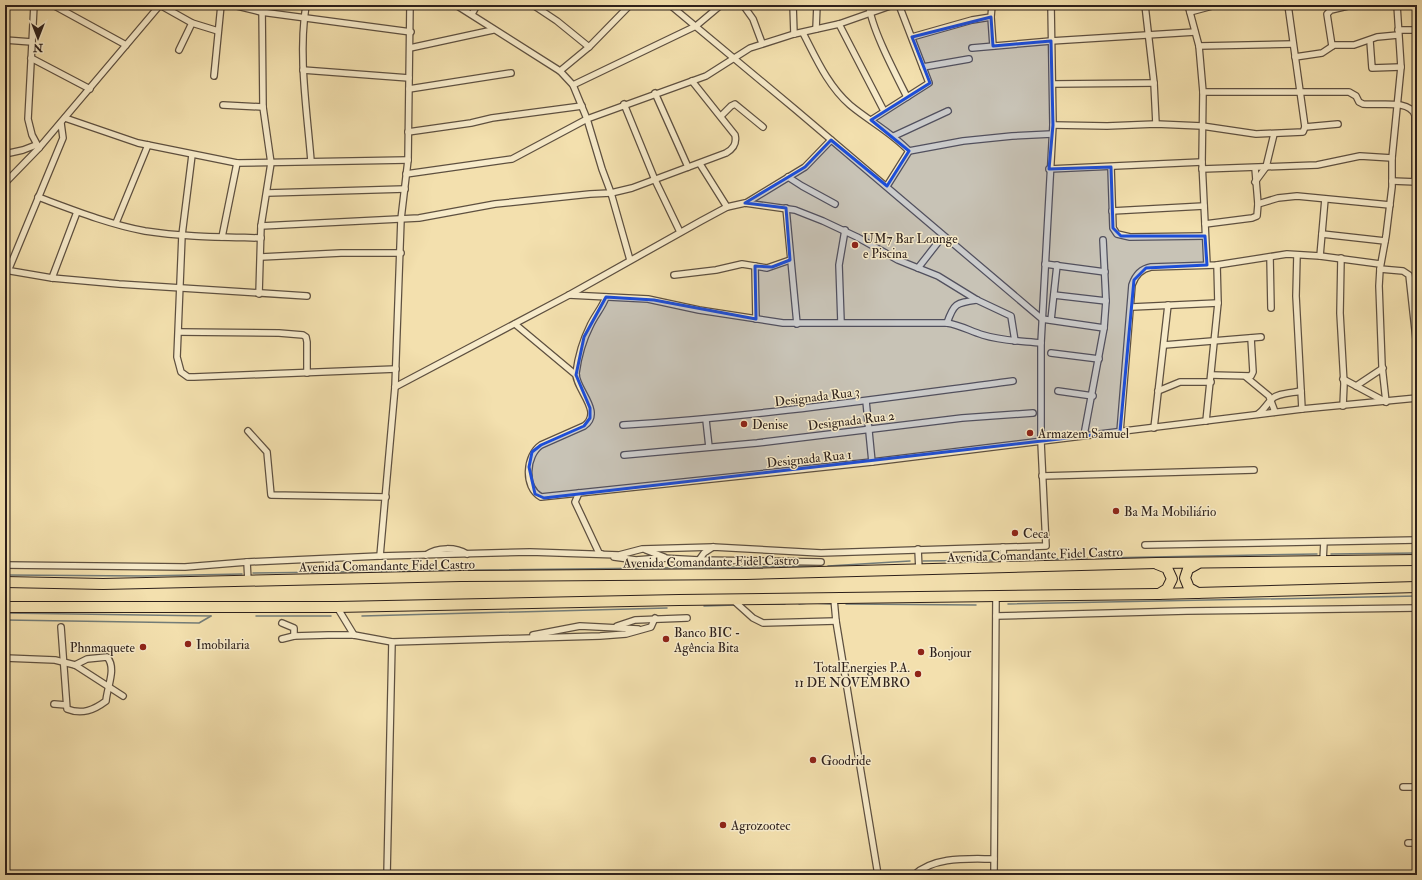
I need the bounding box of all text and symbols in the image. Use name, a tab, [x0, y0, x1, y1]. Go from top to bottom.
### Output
north arrow	[18, 18, 58, 58]
text: N	[32, 41, 44, 54]
place label: UM7 Bar Lounge e Piscina	[863, 231, 958, 262]
marker: UM7 Bar Lounge e Piscina	[850, 240, 860, 250]
street label: Designada Rua 3	[774, 384, 861, 410]
street label: Designada Rua 2	[807, 408, 896, 434]
place label: Denise	[752, 417, 789, 433]
marker: Denise	[739, 419, 749, 429]
place label: Armazem Samuel	[1037, 426, 1130, 442]
marker: Armazem Samuel	[1025, 428, 1035, 438]
street label: Designada Rua 1	[766, 447, 853, 471]
place label: Ba Ma Mobiliário	[1124, 504, 1216, 520]
marker: Ba Ma Mobiliário	[1111, 506, 1121, 516]
place label: Ceca	[1023, 526, 1049, 542]
marker: Ceca	[1010, 528, 1020, 538]
street label: Avenida Comandante Fidel Castro	[946, 544, 1123, 566]
street label: Avenida Comandante Fidel Castro	[622, 552, 799, 572]
street label: Avenida Comandante Fidel Castro	[298, 556, 475, 576]
place label: Banco BIC - Agência Bita	[673, 625, 740, 656]
marker: Banco BIC - Agência Bita	[661, 634, 671, 644]
place label: Imobilaria	[196, 637, 250, 653]
marker: Imobilaria	[183, 639, 193, 649]
place label: Phnmaquete	[70, 640, 136, 656]
marker: Phnmaquete	[138, 642, 148, 652]
place label: Bonjour	[929, 645, 971, 661]
marker: Bonjour	[916, 647, 926, 657]
place label: TotalEnergies P.A. 11 DE NOVEMBRO	[795, 660, 910, 691]
marker: TotalEnergies P.A. 11 DE NOVEMBRO	[913, 669, 923, 679]
place label: Goodride	[821, 753, 871, 769]
marker: Goodride	[808, 755, 818, 765]
place label: Agrozootec	[730, 818, 790, 834]
marker: Agrozootec	[718, 820, 728, 830]

